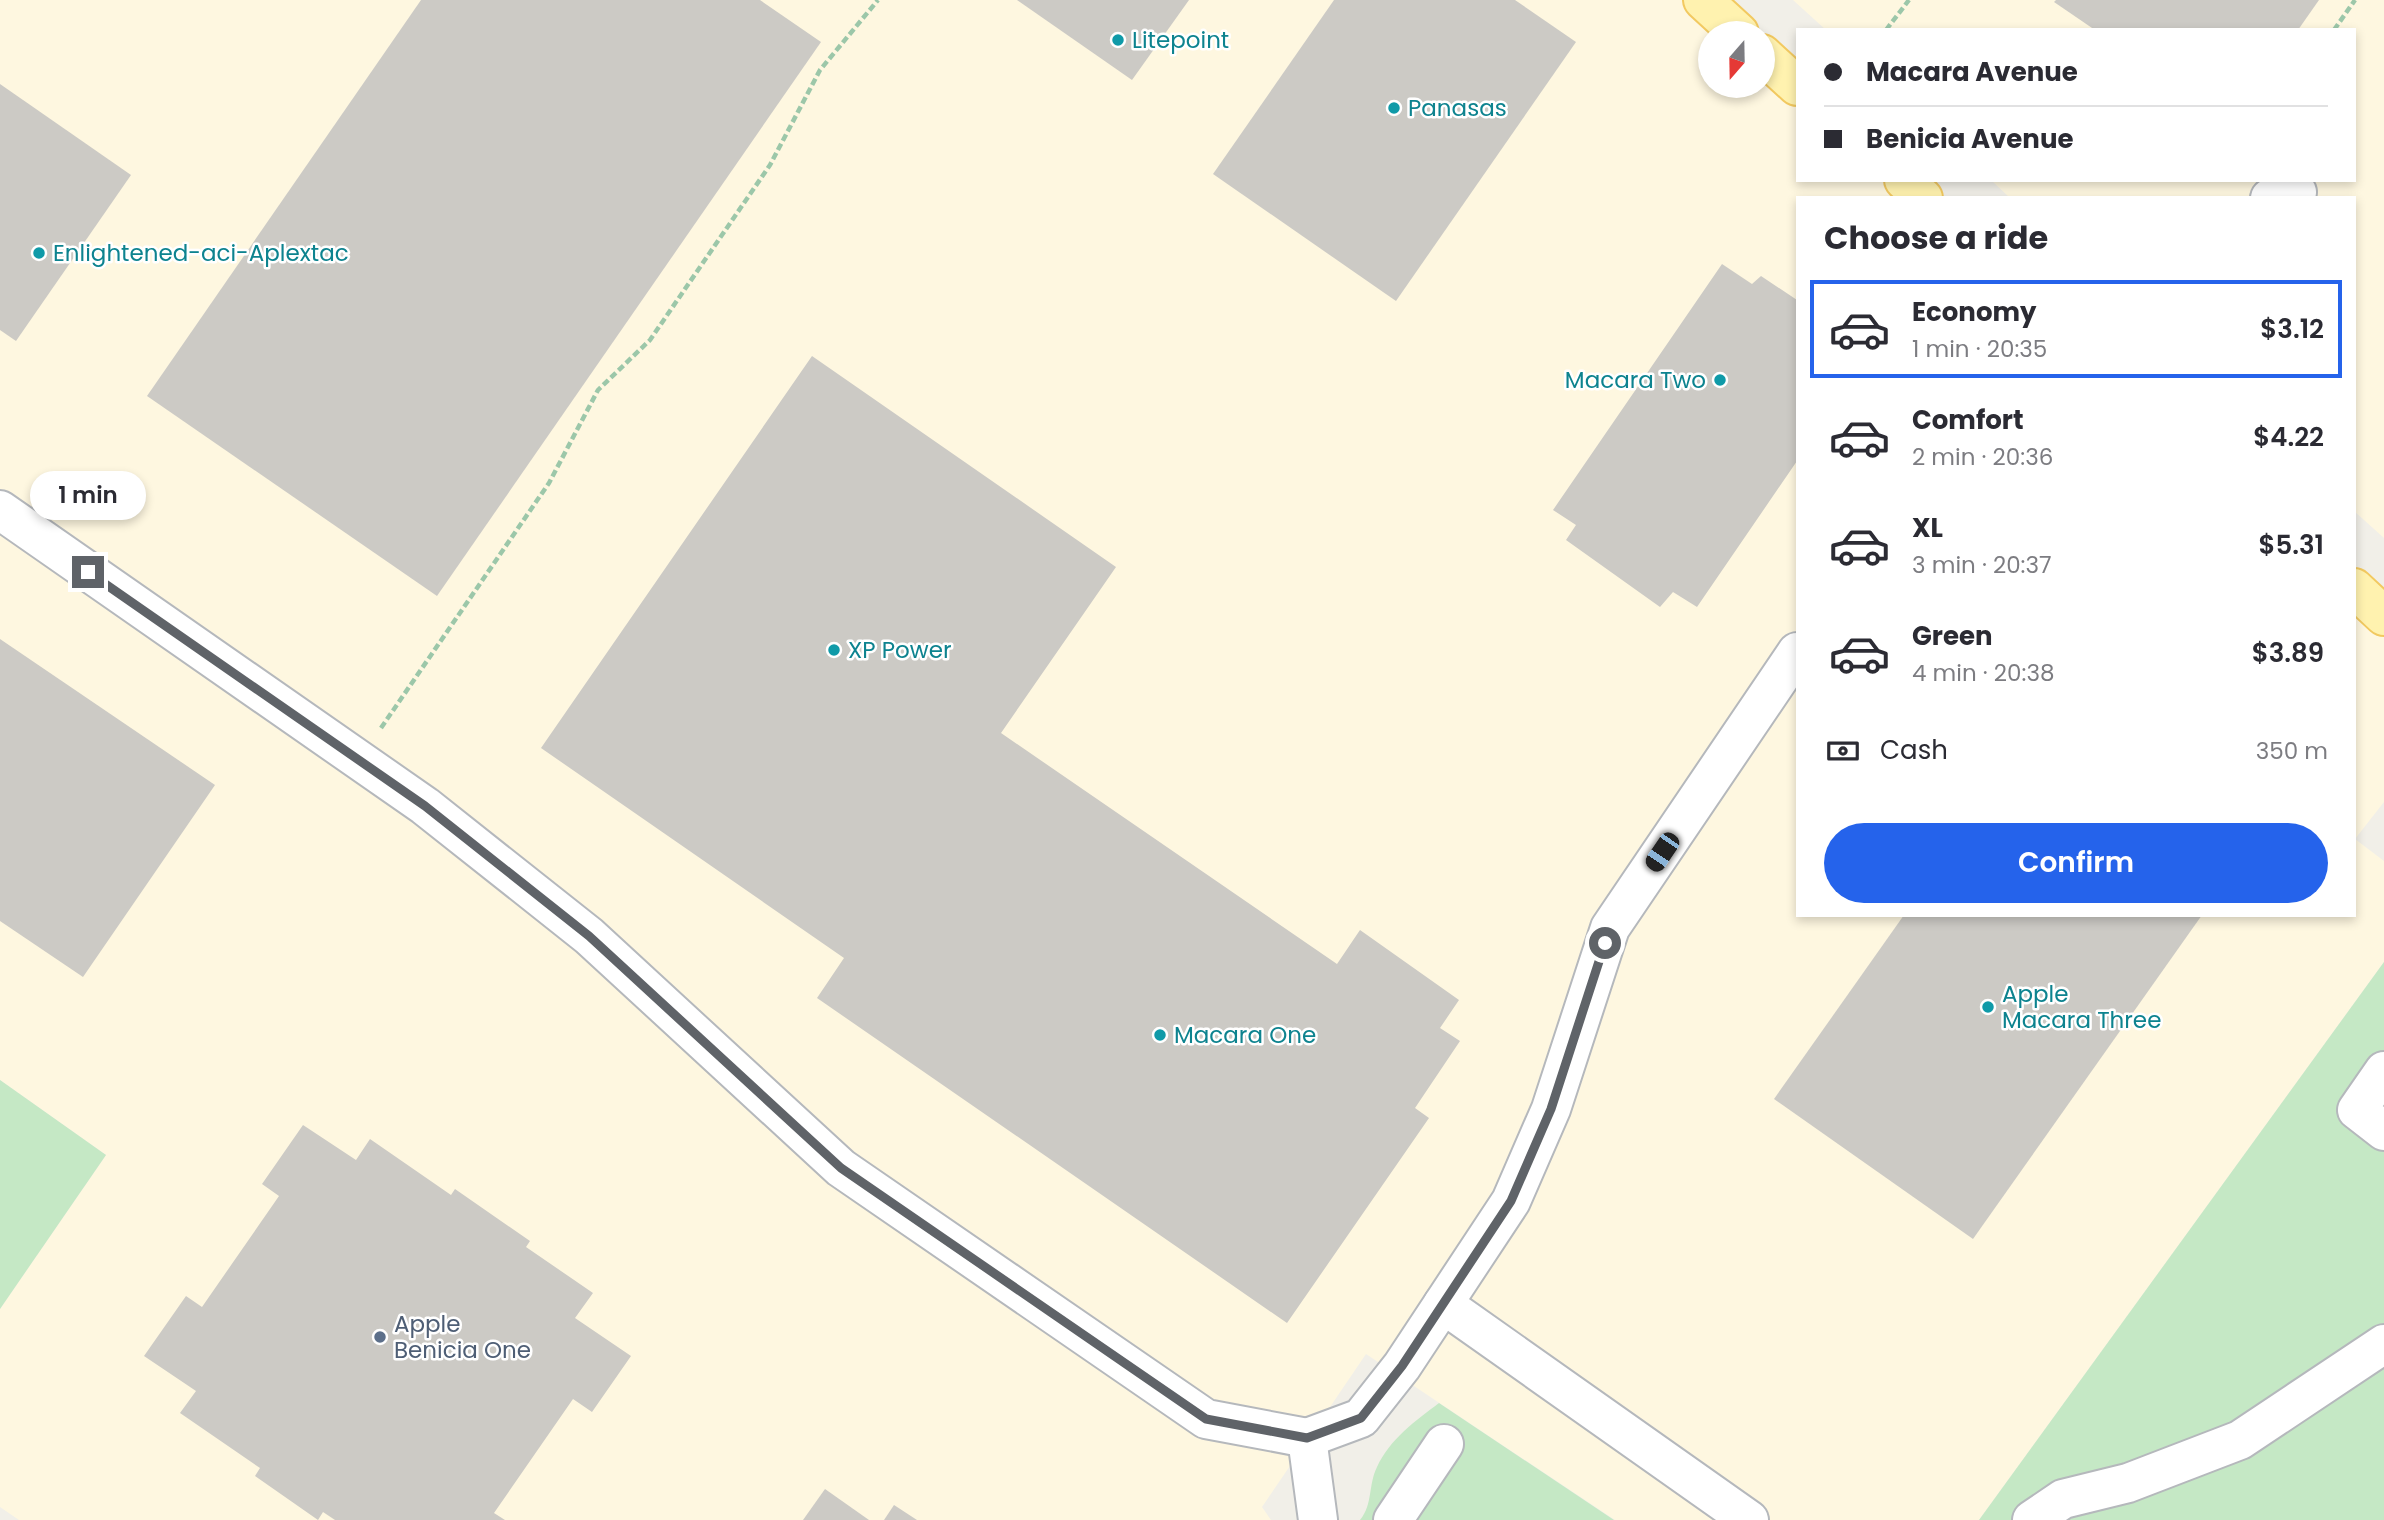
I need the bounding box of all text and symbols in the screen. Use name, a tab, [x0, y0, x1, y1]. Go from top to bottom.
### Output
north arrow	[1698, 21, 1774, 98]
map controls	[1698, 21, 1775, 98]
place label: Litepoint	[1132, 24, 1229, 56]
marker: Litepoint	[1110, 32, 1126, 48]
text: Macara Avenue	[1866, 54, 2078, 90]
place label: Panasas	[1408, 92, 1507, 124]
marker: Panasas	[1386, 100, 1402, 116]
text: Benicia Avenue	[1866, 121, 2073, 157]
text: Choose a ride	[1824, 215, 2048, 260]
place label: Enlightened-aci-Aplextac	[53, 237, 349, 269]
marker: Enlightened-aci-Aplextac	[31, 245, 47, 261]
text: Economy	[1912, 294, 2036, 330]
icon: car	[1828, 298, 1891, 361]
text: $3.12	[2260, 311, 2324, 347]
text: 1 min · 20:35	[1912, 333, 2047, 365]
place label: Macara Two	[1565, 364, 1706, 396]
marker: Macara Two	[1712, 372, 1728, 388]
text: Comfort	[1912, 402, 2024, 438]
icon: car	[1828, 406, 1891, 469]
text: $4.22	[2253, 419, 2324, 455]
text: 2 min · 20:36	[1912, 441, 2053, 473]
callout: 1 min	[30, 470, 146, 520]
text: 1 min	[58, 479, 118, 511]
text: XL	[1912, 510, 1943, 546]
icon: car	[1828, 514, 1891, 577]
text: $5.31	[2259, 527, 2324, 563]
text: 3 min · 20:37	[1912, 549, 2052, 581]
route end	[72, 556, 104, 588]
text: Green	[1912, 618, 1993, 654]
icon: car	[1828, 622, 1891, 685]
place label: XP Power	[848, 634, 951, 666]
text: $3.89	[2252, 635, 2324, 671]
marker: XP Power	[826, 642, 842, 658]
text: 4 min · 20:38	[1912, 657, 2054, 689]
icon: cash	[1824, 732, 1862, 770]
text: Cash	[1880, 732, 1948, 768]
text: 350 m	[2256, 735, 2328, 767]
button: Confirm	[1824, 823, 2328, 903]
car	[1642, 829, 1683, 875]
route start	[1589, 927, 1621, 959]
place label: Apple Macara Three	[2002, 978, 2161, 1036]
marker: Apple Macara Three	[1980, 999, 1996, 1015]
place label: Macara One	[1174, 1019, 1316, 1051]
marker: Macara One	[1152, 1027, 1168, 1043]
place label: Apple Benicia One	[394, 1308, 531, 1366]
marker: Apple Benicia One	[372, 1329, 388, 1345]

